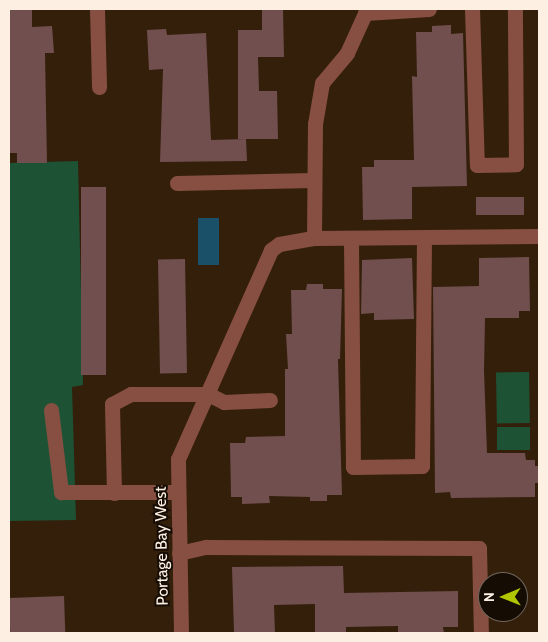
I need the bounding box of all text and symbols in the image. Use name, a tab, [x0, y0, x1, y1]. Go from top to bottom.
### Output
street label: Portage Bay West	[151, 486, 173, 606]
north arrow	[478, 572, 528, 622]
text: N	[480, 592, 498, 602]

